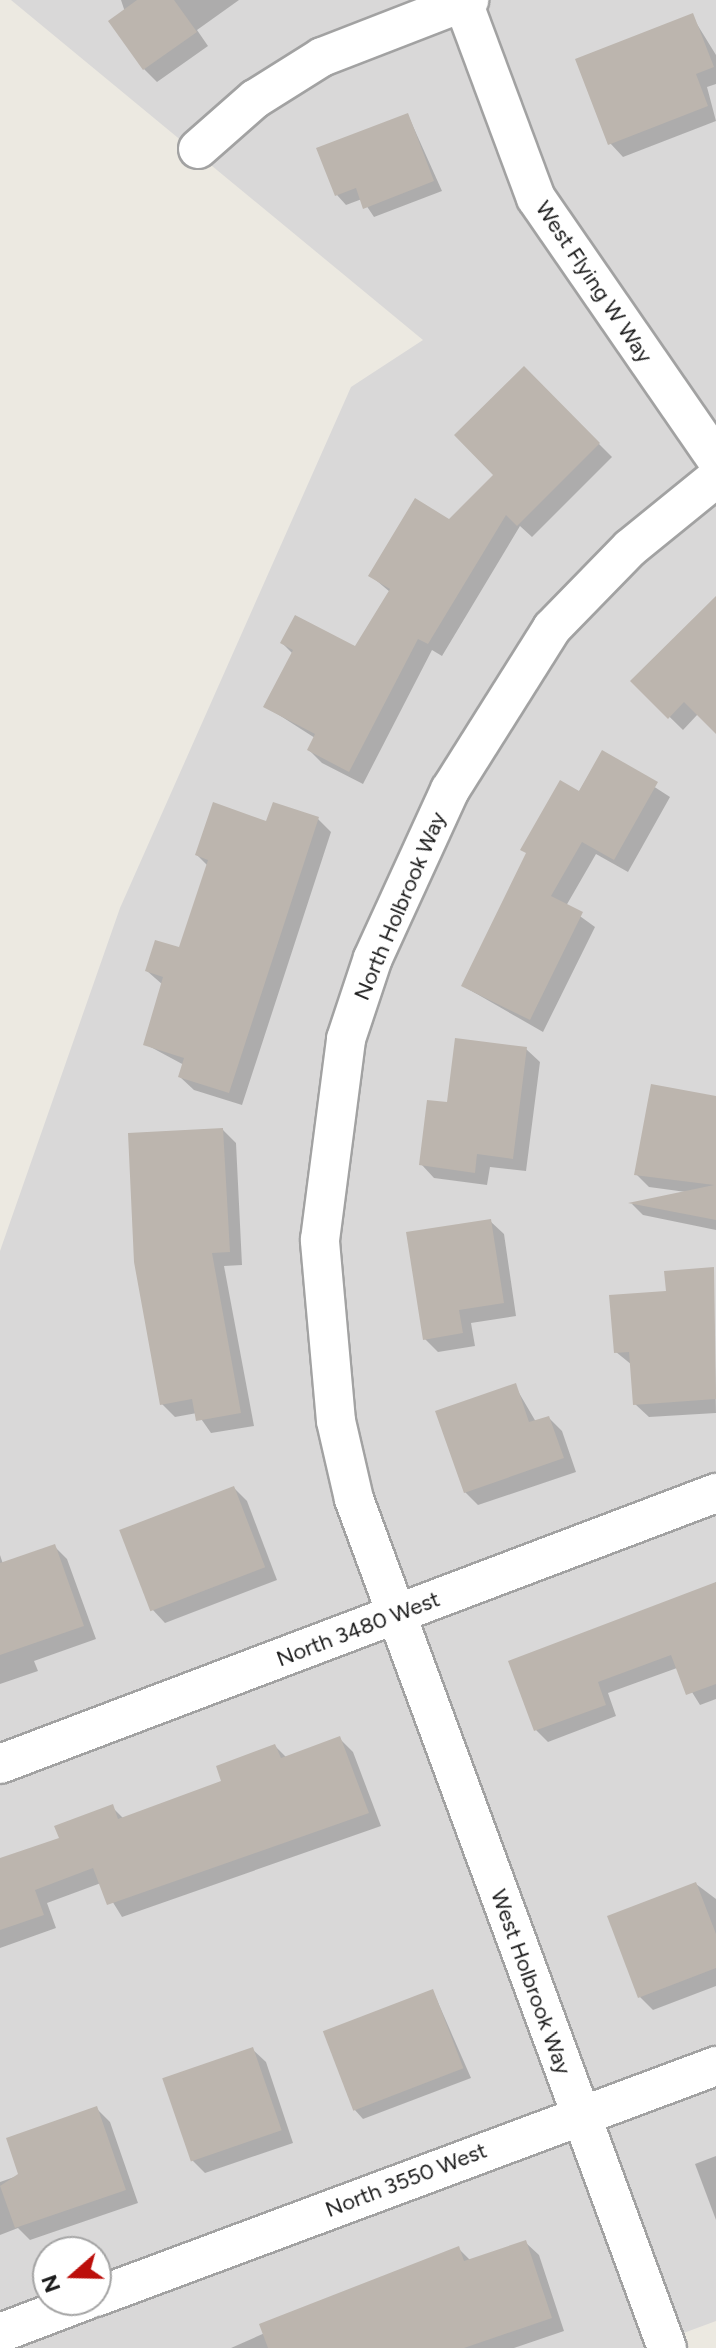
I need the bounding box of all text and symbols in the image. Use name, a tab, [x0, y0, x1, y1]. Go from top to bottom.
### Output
street label: West Flying W Way	[530, 196, 658, 368]
street label: North Holbrook Way	[348, 808, 452, 1004]
street label: North 3480 West	[273, 1586, 443, 1672]
street label: West Holbrook Way	[485, 1886, 577, 2078]
street label: North 3550 West	[322, 2137, 490, 2223]
north arrow	[32, 2236, 112, 2316]
text: N	[35, 2271, 66, 2296]

